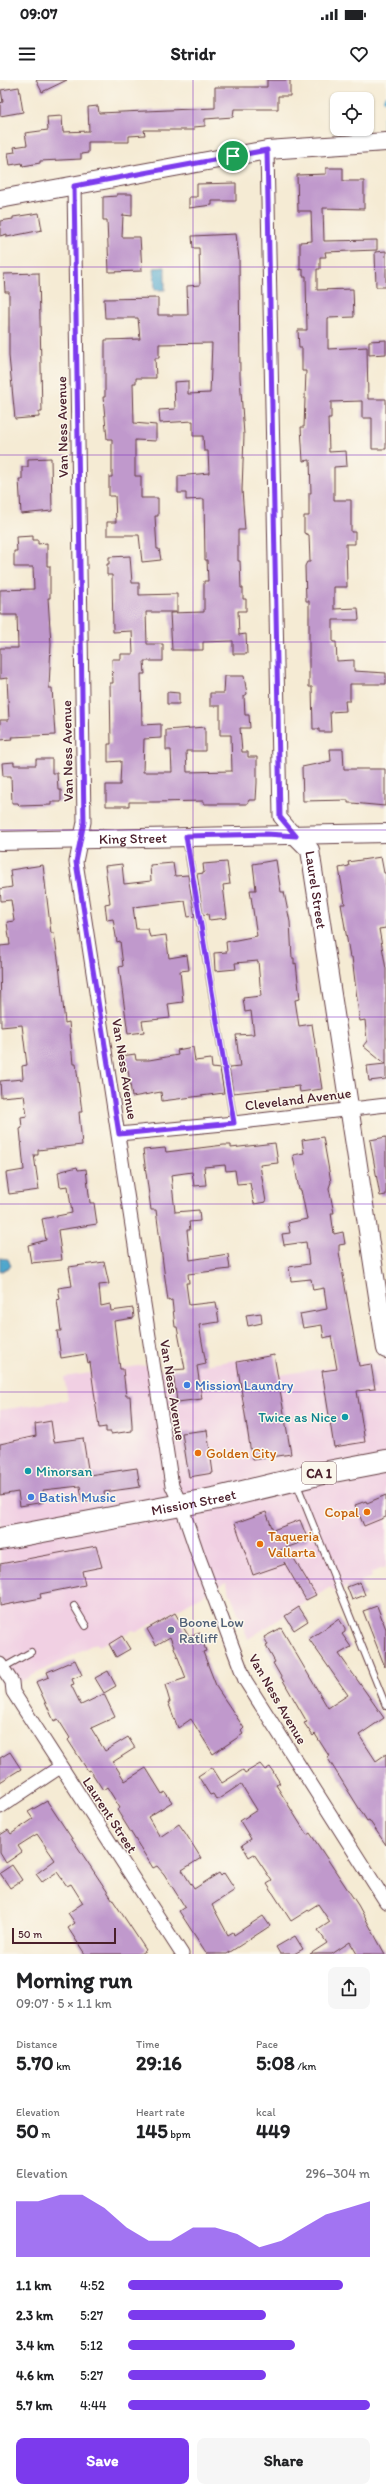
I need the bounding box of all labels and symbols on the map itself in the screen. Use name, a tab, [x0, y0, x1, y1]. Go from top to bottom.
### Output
pin	[216, 139, 250, 173]
street label: Van Ness Avenue	[53, 376, 72, 478]
street label: Van Ness Avenue	[58, 700, 77, 802]
street label: King Street	[99, 830, 167, 848]
street label: Laurel Street	[301, 850, 330, 930]
street label: Van Ness Avenue	[108, 1018, 141, 1121]
street label: Cleveland Avenue	[244, 1085, 352, 1114]
street label: Van Ness Avenue	[156, 1339, 189, 1442]
place label: Mission Laundry	[195, 1377, 294, 1394]
marker: Mission Laundry	[182, 1380, 192, 1390]
place label: Twice as Nice	[258, 1409, 337, 1426]
marker: Twice as Nice	[340, 1412, 350, 1422]
place label: Golden City	[206, 1445, 277, 1462]
marker: Golden City	[193, 1448, 203, 1458]
road number: CA 1	[302, 1462, 336, 1484]
place label: Minorsan	[36, 1463, 92, 1480]
marker: Minorsan	[23, 1466, 33, 1476]
street label: Mission Street	[150, 1486, 238, 1519]
place label: Batish Music	[39, 1489, 116, 1506]
marker: Batish Music	[26, 1492, 36, 1502]
place label: Copal	[325, 1504, 359, 1521]
marker: Copal	[362, 1507, 372, 1517]
place label: Taqueria Vallarta	[268, 1528, 319, 1561]
marker: Taqueria Vallarta	[255, 1539, 265, 1549]
place label: Boone Low Ratliff	[179, 1614, 244, 1647]
marker: Boone Low Ratliff	[166, 1625, 176, 1635]
street label: Van Ness Avenue	[245, 1651, 311, 1748]
street label: Laurent Street	[79, 1774, 140, 1856]
scale bar	[12, 1926, 116, 1945]

